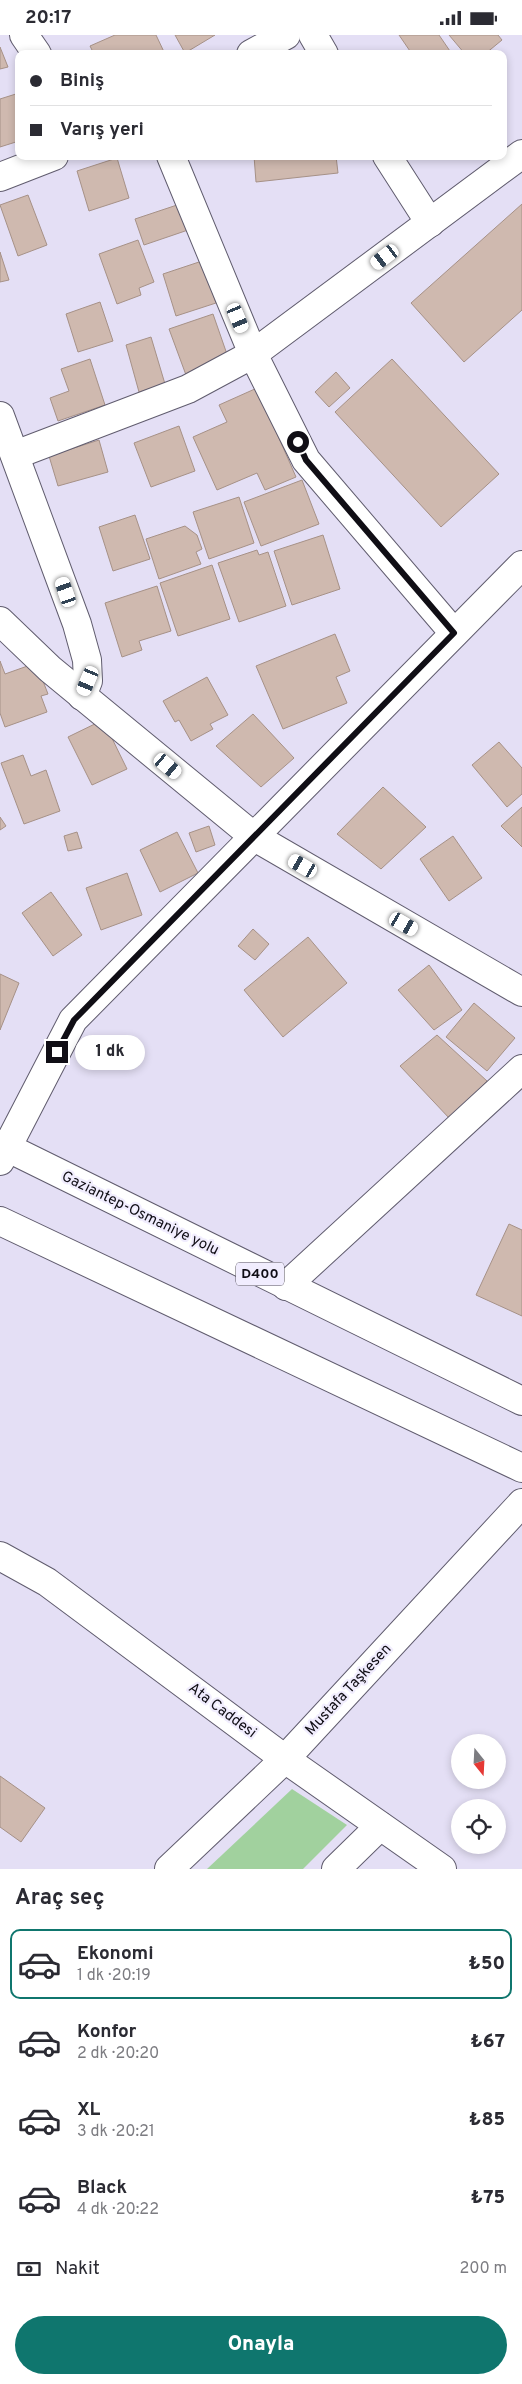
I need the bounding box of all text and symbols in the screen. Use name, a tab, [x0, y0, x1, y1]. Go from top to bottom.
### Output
text: 20:17	[25, 6, 71, 30]
text: Biniş	[60, 69, 104, 93]
text: Varış yeri	[60, 118, 144, 142]
car	[368, 242, 401, 272]
car	[225, 301, 250, 335]
route start	[287, 431, 309, 453]
car	[54, 575, 77, 609]
car	[75, 664, 100, 698]
car	[151, 751, 184, 781]
car	[286, 852, 319, 880]
car	[387, 910, 420, 938]
callout: 1 dk	[74, 1035, 144, 1069]
route end	[46, 1041, 68, 1063]
text: 1 dk	[95, 1042, 125, 1062]
street label: Gaziantep-Osmaniye yolu	[58, 1168, 222, 1260]
road number: D400	[236, 1263, 284, 1285]
street label: Mustafa Taşkesen	[302, 1640, 396, 1740]
street label: Ata Caddesi	[184, 1679, 260, 1743]
north arrow	[451, 1734, 506, 1789]
map controls	[451, 1734, 506, 1854]
button: locate	[451, 1799, 506, 1854]
text: Araç seç	[15, 1885, 105, 1912]
icon: car	[17, 1942, 62, 1987]
text: Ekonomi	[77, 1942, 154, 1966]
text: ₺50	[468, 1952, 505, 1976]
text: 1 dk · 20:19	[77, 1966, 151, 1986]
icon: car	[17, 2020, 62, 2065]
text: Konfor	[77, 2020, 136, 2044]
text: ₺67	[470, 2030, 505, 2054]
text: 2 dk · 20:20	[77, 2044, 159, 2064]
icon: car	[17, 2098, 62, 2143]
text: XL	[77, 2098, 100, 2122]
text: ₺85	[469, 2108, 505, 2132]
text: 3 dk · 20:21	[77, 2122, 155, 2142]
icon: car	[17, 2176, 62, 2221]
text: Black	[77, 2176, 127, 2200]
text: ₺75	[471, 2186, 505, 2210]
text: 4 dk · 20:22	[77, 2200, 159, 2220]
icon: cash	[15, 2255, 43, 2283]
text: Nakit	[55, 2257, 100, 2281]
text: 200 m	[459, 2259, 507, 2279]
button: Onayla	[15, 2316, 507, 2374]

